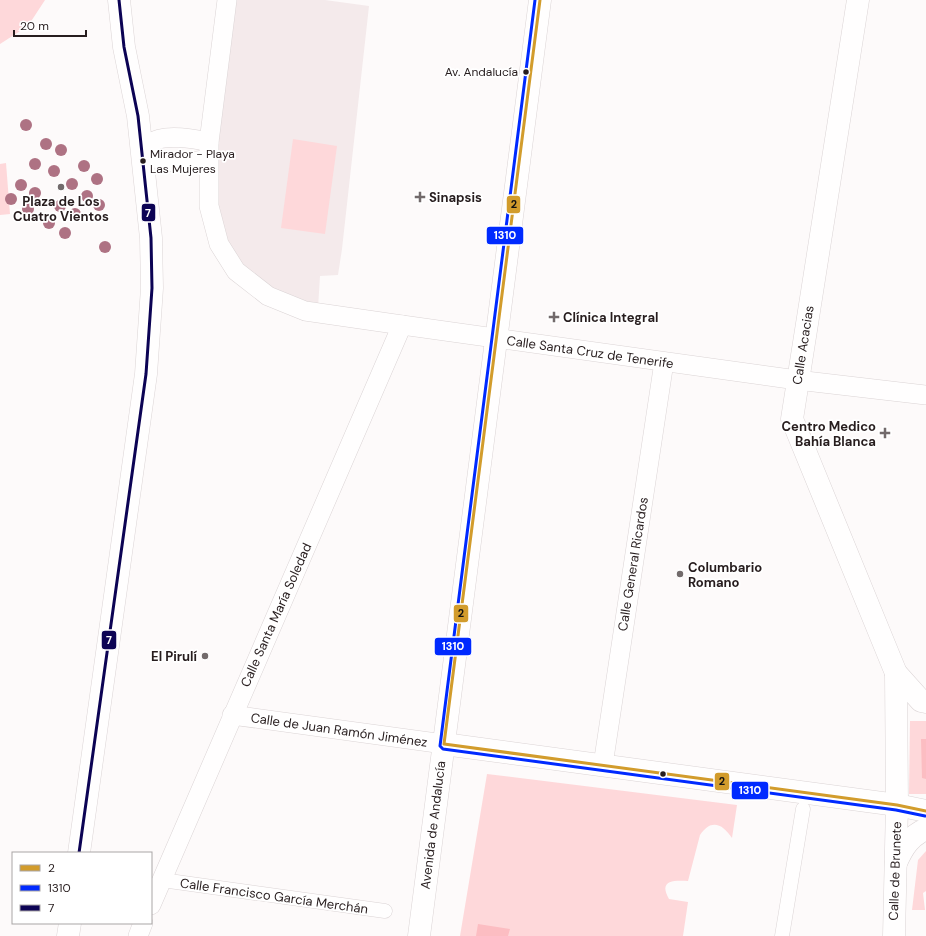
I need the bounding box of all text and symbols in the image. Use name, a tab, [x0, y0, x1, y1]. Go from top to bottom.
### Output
scale bar	[14, 12, 86, 38]
text: 20 m	[20, 18, 49, 34]
place label: Av. Andalucía	[445, 64, 518, 80]
marker: Av. Andalucía	[521, 67, 531, 77]
place label: Mirador - Playa Las Mujeres	[150, 146, 235, 177]
marker: Mirador - Playa Las Mujeres	[138, 156, 148, 166]
marker: Plaza de Los Cuatro Vientos	[56, 182, 66, 192]
place label: Sinapsis	[429, 189, 482, 206]
marker: Sinapsis	[414, 191, 426, 203]
place label: Plaza de Los Cuatro Vientos	[13, 193, 109, 225]
line badge: 2	[506, 195, 521, 214]
text: 2	[511, 197, 517, 211]
line badge: 7	[141, 203, 156, 222]
text: 7	[145, 206, 151, 220]
line badge: 1310	[486, 226, 524, 245]
text: 1310	[494, 228, 516, 242]
street label: Calle Acacias	[788, 304, 818, 386]
place label: Clínica Integral	[563, 309, 659, 326]
marker: Clínica Integral	[548, 311, 560, 323]
street label: Calle Santa Cruz de Tenerife	[505, 332, 675, 372]
place label: Centro Medico Bahía Blanca	[781, 418, 876, 450]
marker: Centro Medico Bahía Blanca	[879, 427, 891, 439]
street label: Calle General Ricardos	[614, 496, 652, 632]
street label: Calle Santa María Soledad	[237, 540, 315, 690]
place label: Columbario Romano	[688, 559, 762, 591]
marker: Columbario Romano	[675, 569, 685, 579]
line badge: 2	[453, 604, 469, 623]
text: 2	[458, 606, 464, 620]
line badge: 7	[101, 630, 117, 650]
text: 7	[106, 633, 112, 647]
line badge: 1310	[434, 637, 472, 656]
text: 1310	[442, 639, 464, 653]
place label: El Pirulí	[151, 648, 198, 665]
marker: El Pirulí	[200, 651, 210, 661]
street label: Calle de Juan Ramón Jiménez	[250, 709, 428, 751]
street label: Avenida de Andalucía	[417, 760, 449, 890]
unlabelled marker	[658, 769, 668, 779]
line badge: 2	[714, 772, 730, 791]
text: 2	[719, 774, 725, 788]
line badge: 1310	[731, 781, 769, 800]
text: 1310	[739, 783, 761, 797]
street label: Calle de Brunete	[885, 821, 905, 921]
legend	[12, 852, 152, 924]
text: 2	[48, 860, 55, 876]
street label: Calle Francisco García Merchán	[179, 874, 369, 918]
text: 1310	[48, 880, 71, 896]
text: 7	[48, 900, 54, 916]

